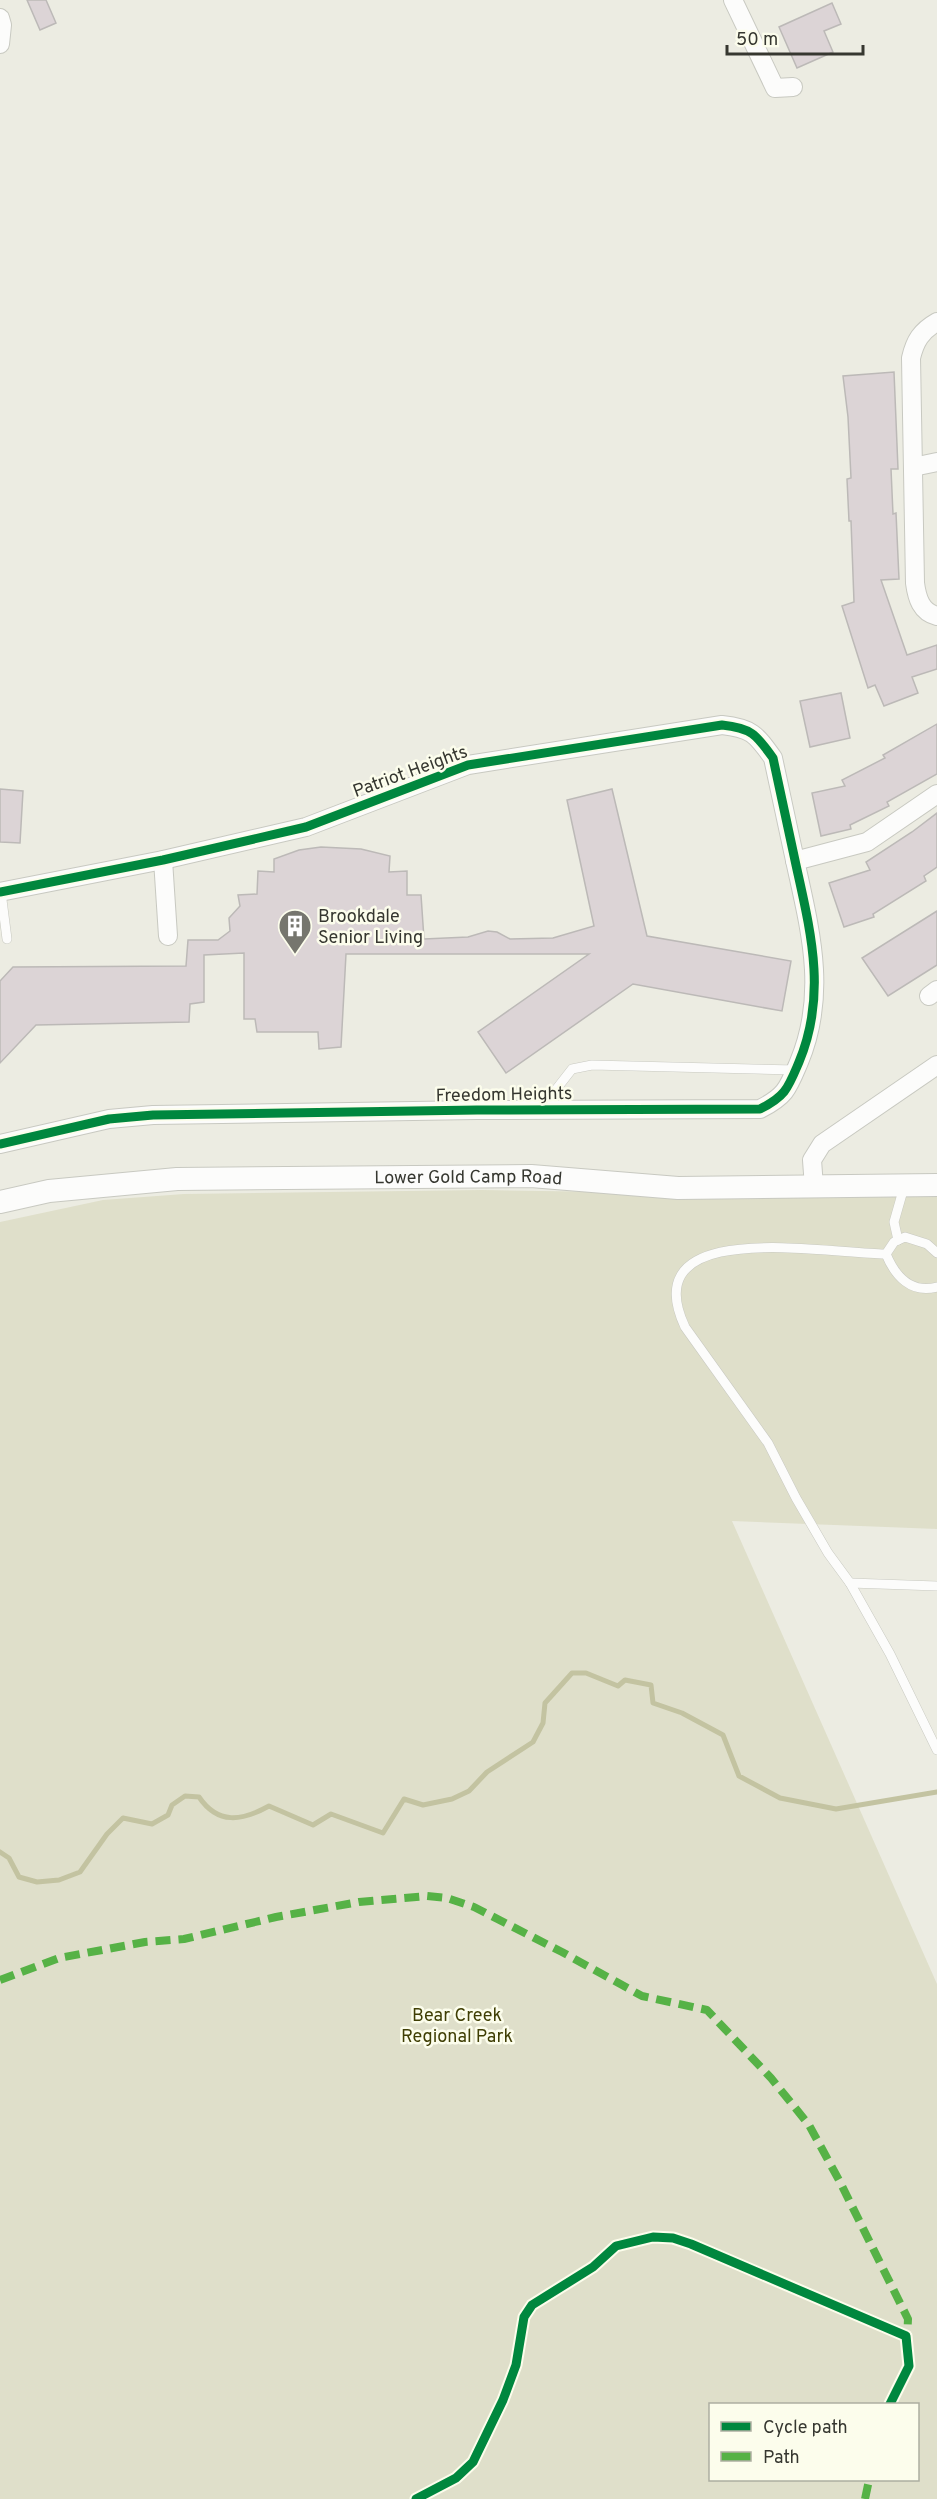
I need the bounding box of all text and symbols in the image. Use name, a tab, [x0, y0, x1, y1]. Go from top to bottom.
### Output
scale bar	[727, 18, 864, 56]
text: 50 m	[736, 29, 778, 52]
street label: Patriot Heights	[350, 741, 471, 804]
place label: Brookdale Senior Living	[318, 906, 423, 950]
building icon: Brookdale Senior Living	[277, 908, 313, 955]
street label: Freedom Heights	[435, 1083, 573, 1108]
street label: Lower Gold Camp Road	[374, 1166, 563, 1192]
park label: Bear Creek Regional Park	[401, 2005, 513, 2049]
legend	[709, 2403, 919, 2481]
text: Cycle path	[763, 2417, 848, 2440]
text: Path	[763, 2447, 800, 2470]

